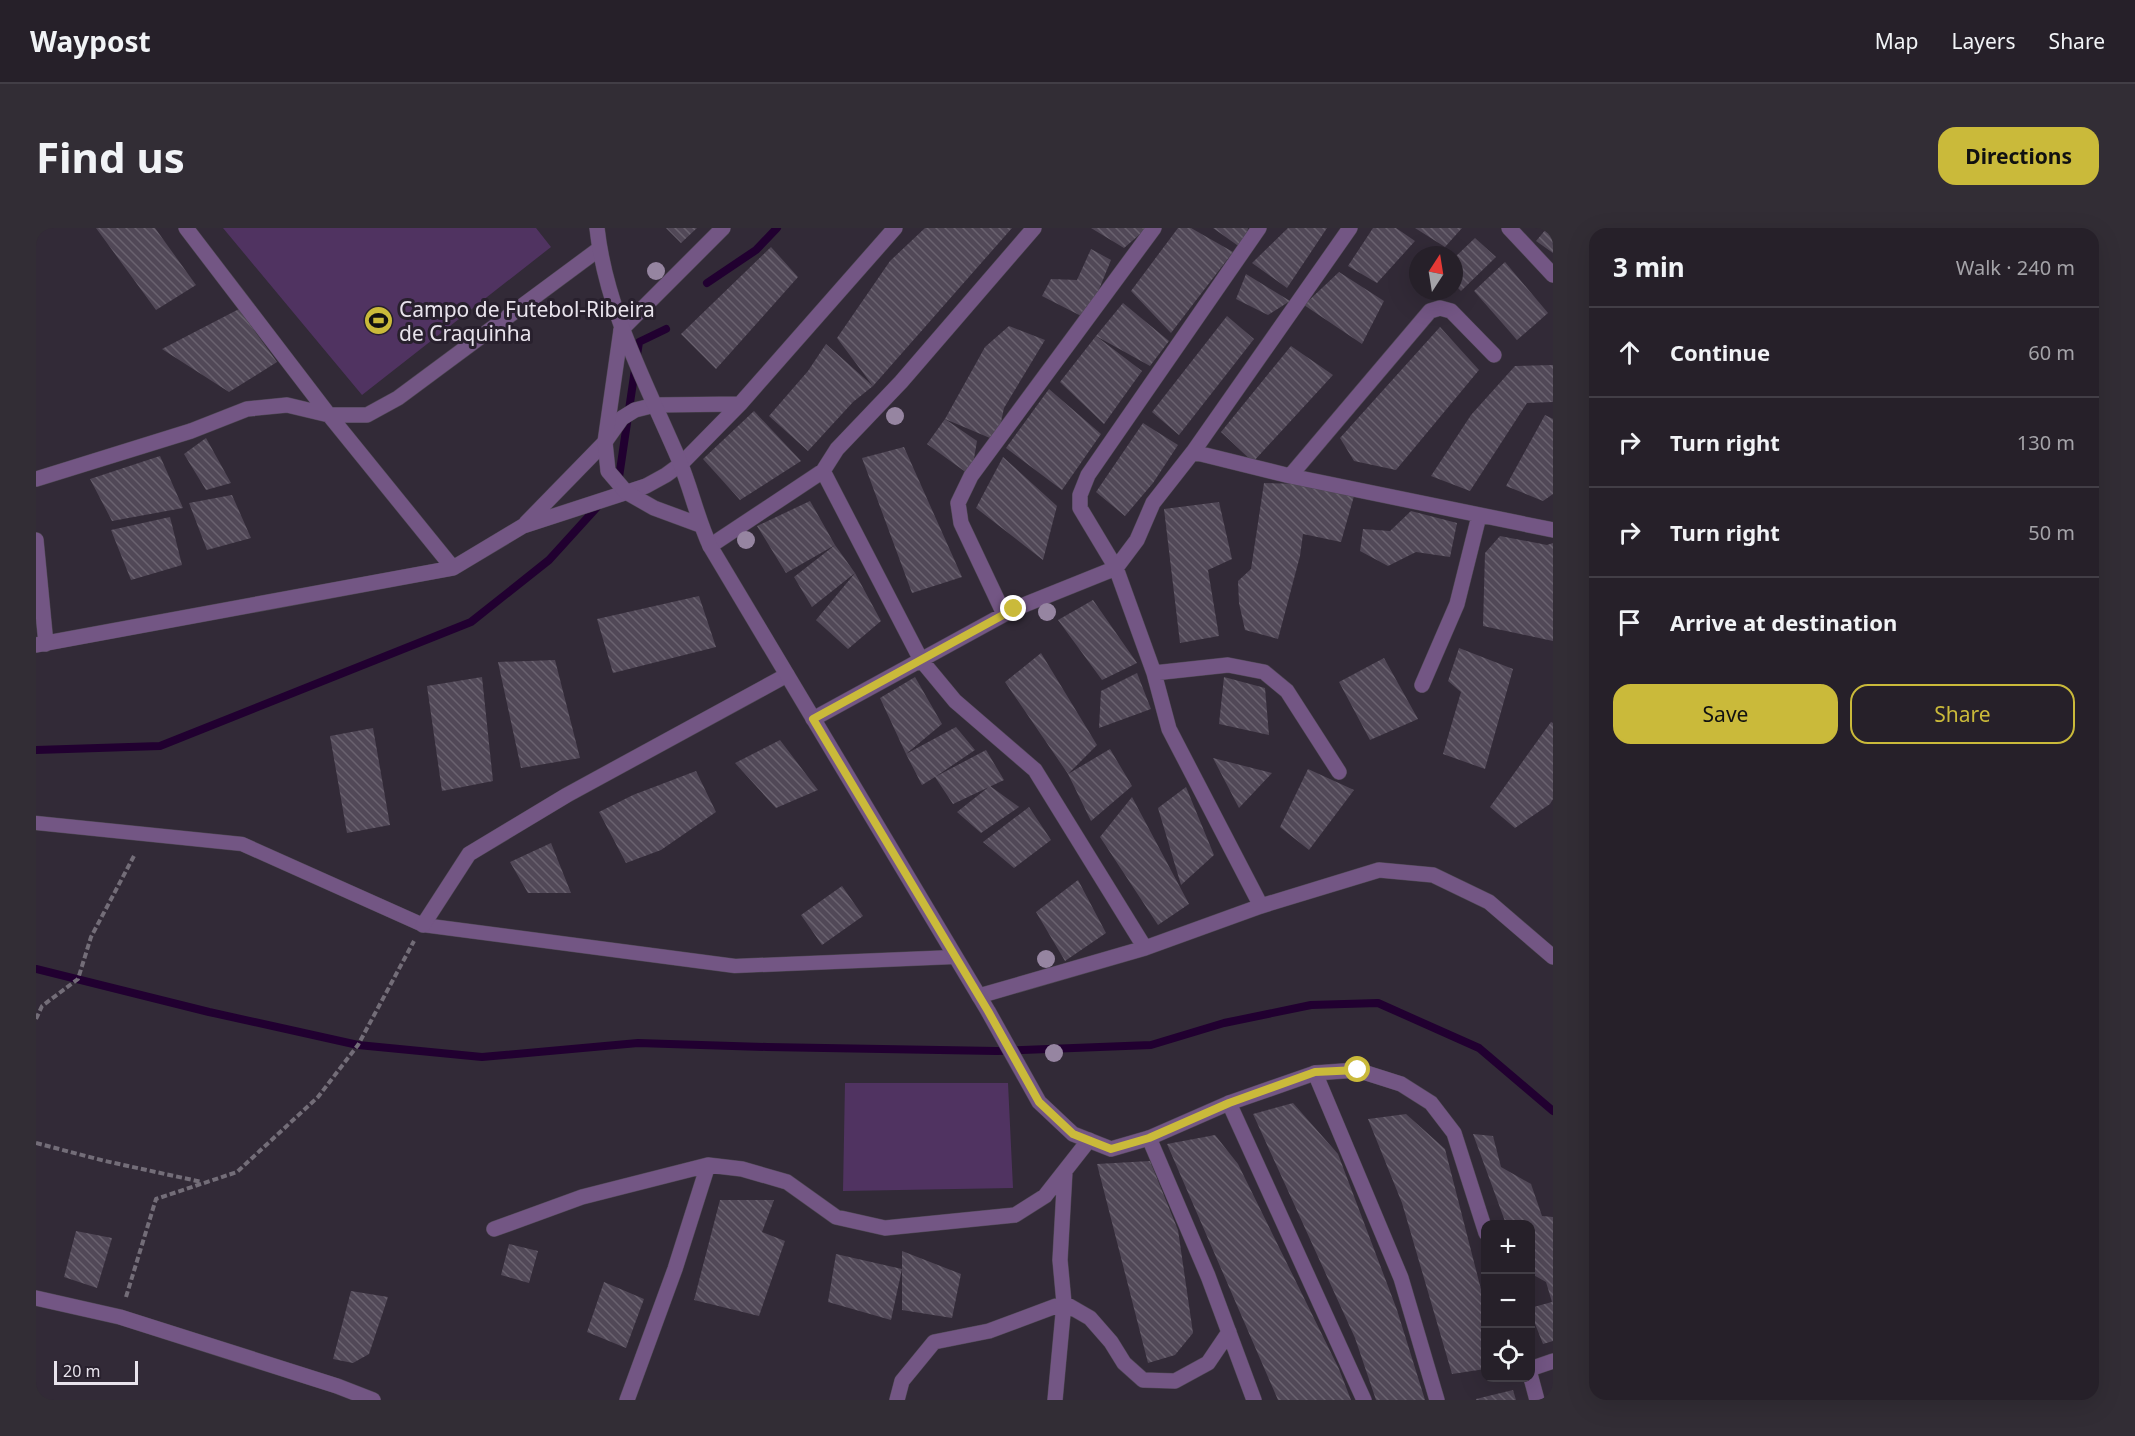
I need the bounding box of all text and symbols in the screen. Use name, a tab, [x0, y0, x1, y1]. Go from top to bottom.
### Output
text: Waypost	[30, 22, 151, 60]
text: Map	[1875, 27, 1919, 55]
text: Layers	[1952, 27, 2016, 55]
text: Share	[2049, 27, 2105, 55]
button: Directions	[1938, 127, 2099, 185]
text: Find us	[36, 128, 185, 185]
north arrow	[1409, 246, 1463, 300]
text: 3 min	[1613, 249, 1685, 285]
text: Walk · 240 m	[1956, 254, 2075, 281]
place label: Campo de Futebol-Ribeira de Craquinha	[399, 295, 655, 347]
sports icon: Campo de Futebol-Ribeira de Craquinha	[362, 305, 394, 337]
icon: ahead	[1613, 336, 1646, 369]
text: Continue	[1670, 337, 1770, 367]
text: 60 m	[2028, 339, 2075, 366]
icon: right	[1613, 426, 1646, 459]
text: Turn right	[1670, 427, 1780, 457]
text: 130 m	[2017, 429, 2075, 456]
icon: right	[1613, 516, 1646, 549]
text: Turn right	[1670, 517, 1780, 547]
text: 50 m	[2028, 519, 2075, 546]
route end	[1000, 595, 1026, 621]
icon: arrive	[1613, 606, 1646, 639]
text: Arrive at destination	[1670, 607, 1897, 637]
button: Save	[1613, 684, 1838, 744]
button: Share	[1850, 684, 2075, 744]
route start	[1344, 1056, 1370, 1082]
map controls	[1481, 1220, 1535, 1382]
button: +	[1481, 1220, 1535, 1274]
button: −	[1481, 1274, 1535, 1328]
button: locate	[1481, 1328, 1535, 1382]
scale bar	[54, 1358, 138, 1386]
text: 20 m	[63, 1360, 100, 1382]

